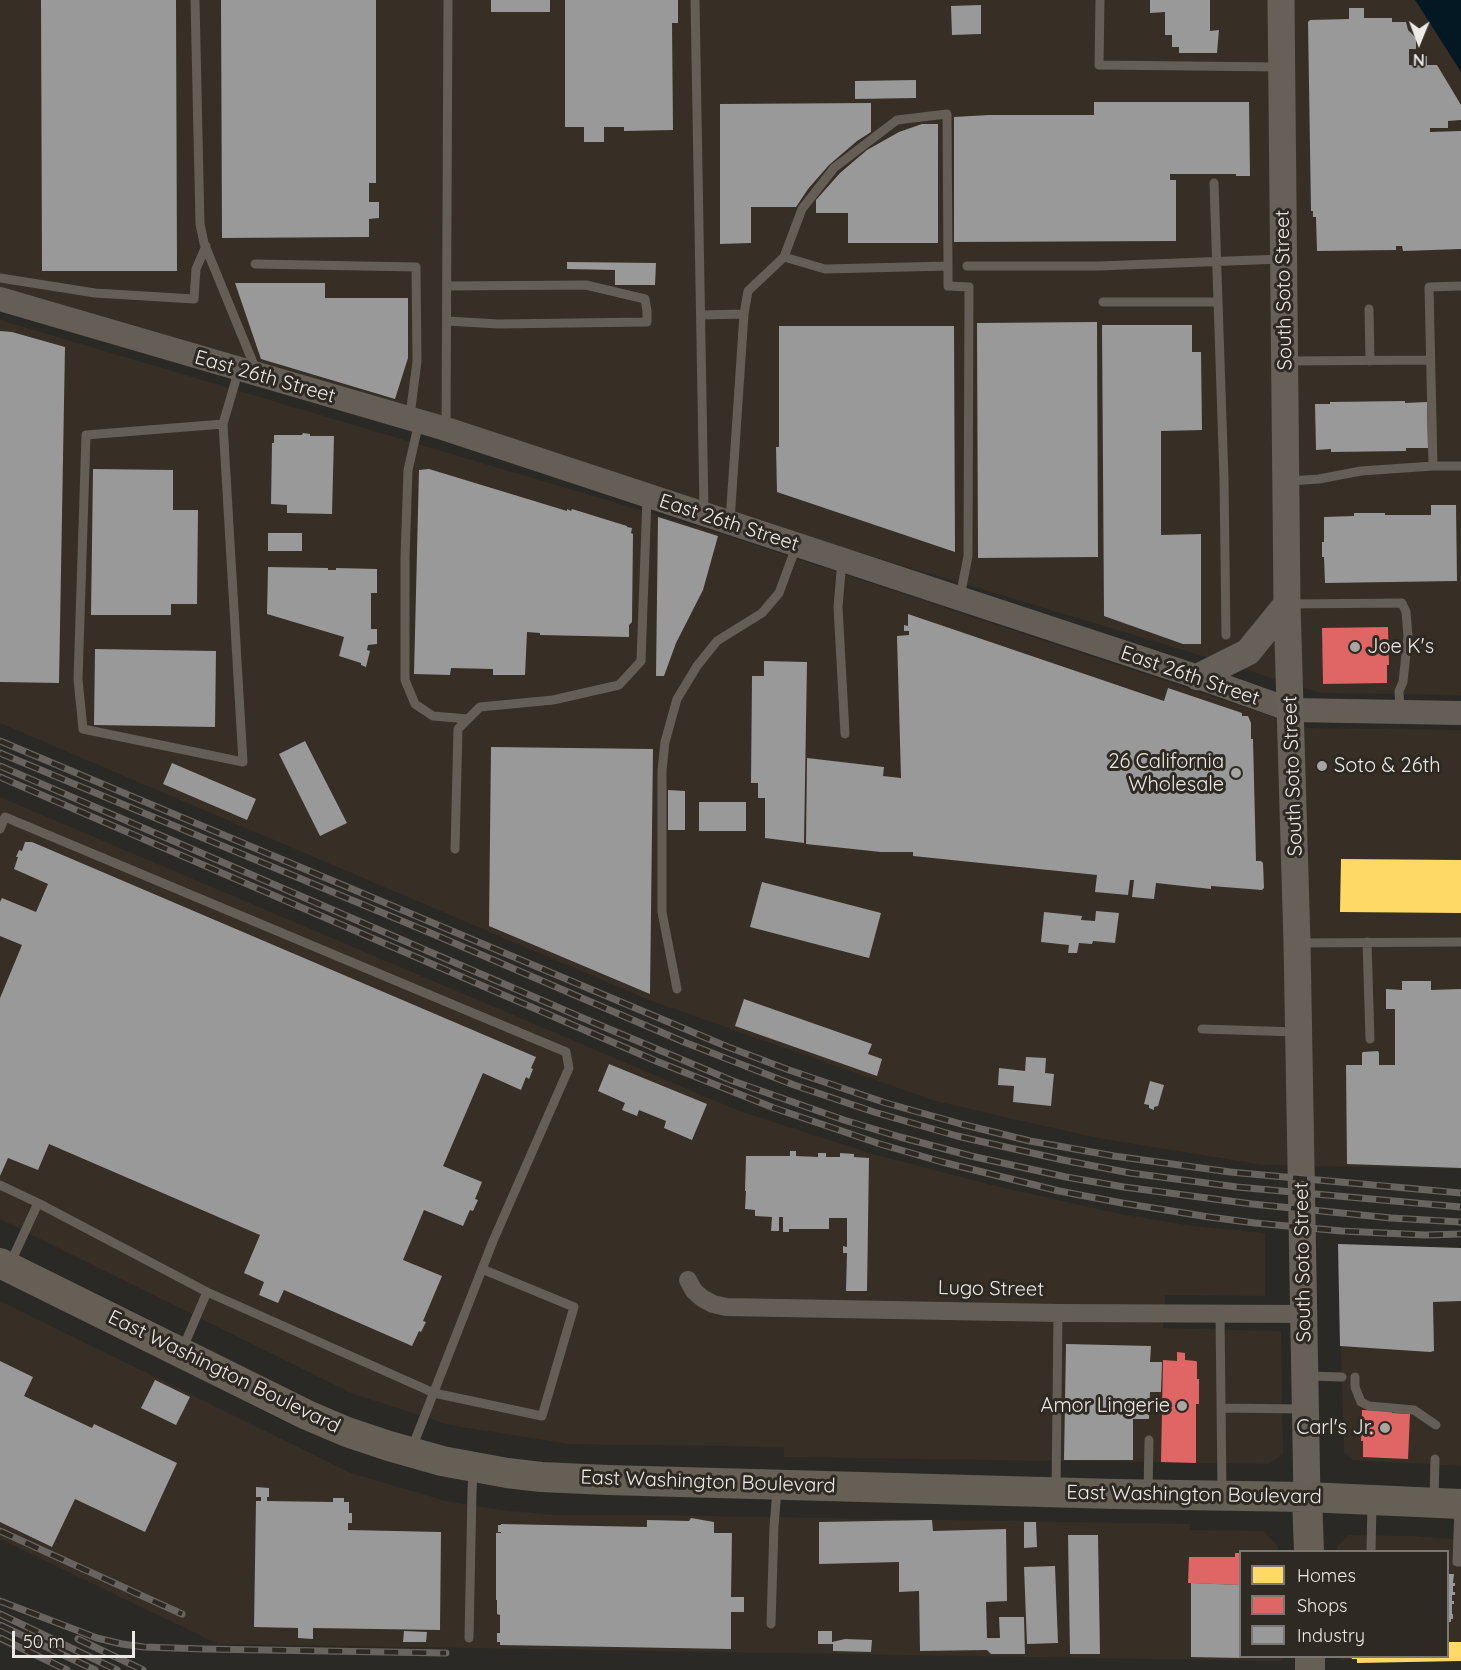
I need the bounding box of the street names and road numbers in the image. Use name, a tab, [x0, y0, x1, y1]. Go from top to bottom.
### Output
street label: South Soto Street	[1271, 210, 1297, 370]
street label: East 26th Street	[192, 345, 338, 409]
street label: East 26th Street	[656, 489, 802, 557]
street label: East 26th Street	[1117, 641, 1263, 711]
street label: South Soto Street	[1278, 695, 1308, 857]
street label: South Soto Street	[1290, 1182, 1316, 1342]
street label: Lugo Street	[938, 1276, 1044, 1302]
street label: East Washington Boulevard	[104, 1305, 344, 1439]
street label: East Washington Boulevard	[580, 1466, 836, 1498]
street label: East Washington Boulevard	[1066, 1481, 1322, 1509]

